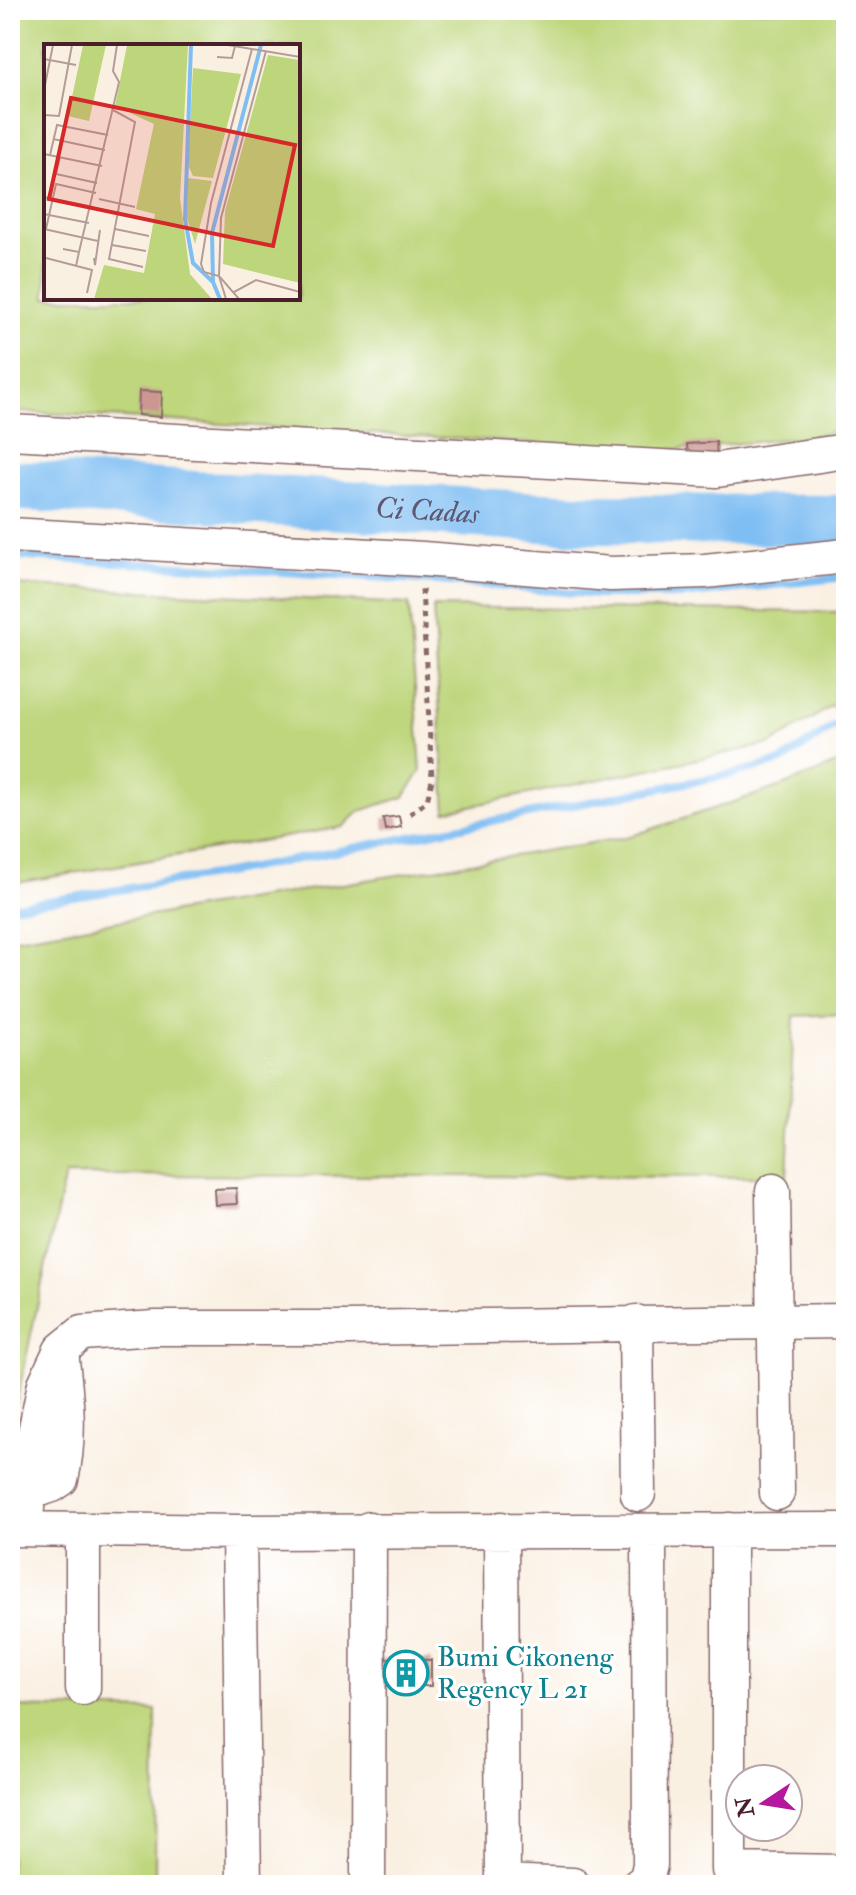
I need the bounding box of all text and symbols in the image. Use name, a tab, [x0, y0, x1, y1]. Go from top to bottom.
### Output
inset map	[44, 44, 300, 300]
water label: Ci Cadas	[374, 489, 481, 532]
place label: Bumi Cikoneng Regency L 21	[437, 1640, 615, 1707]
building icon: Bumi Cikoneng Regency L 21	[382, 1649, 430, 1697]
north arrow	[724, 1763, 804, 1843]
text: N	[730, 1794, 761, 1820]

